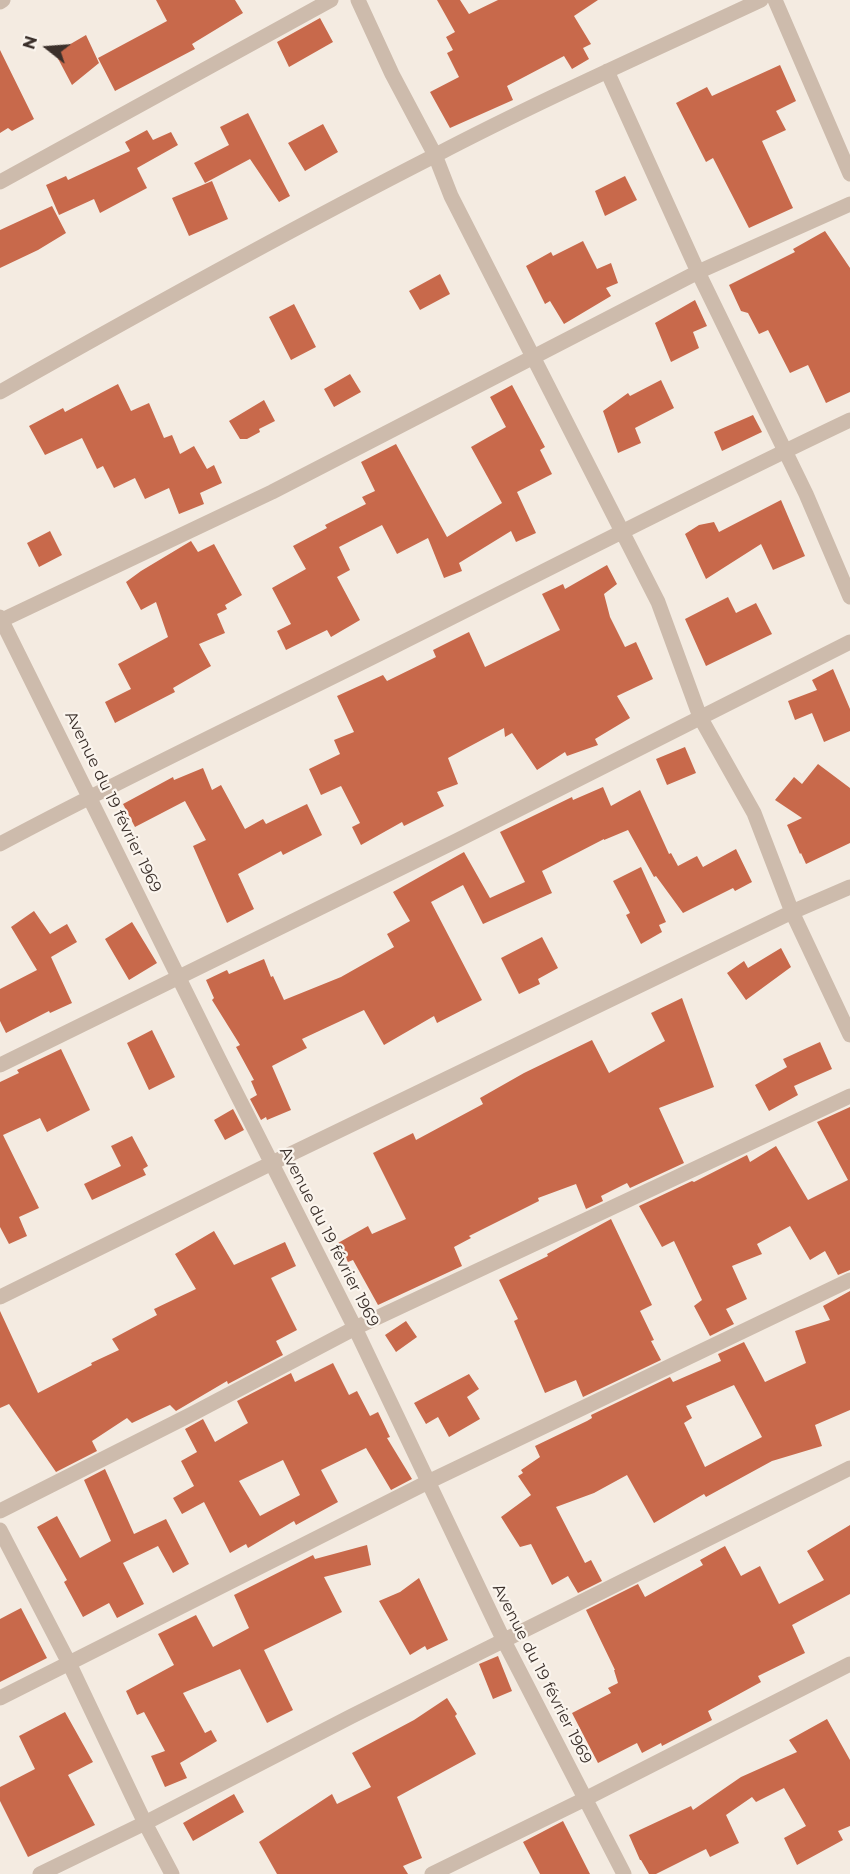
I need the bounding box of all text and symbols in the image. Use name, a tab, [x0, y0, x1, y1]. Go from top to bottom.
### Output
north arrow	[18, 18, 78, 78]
text: N	[19, 34, 41, 52]
street label: Avenue du 19 février 1969	[61, 708, 165, 896]
street label: Avenue du 19 février 1969	[275, 1144, 383, 1330]
street label: Avenue du 19 février 1969	[488, 1581, 596, 1767]

